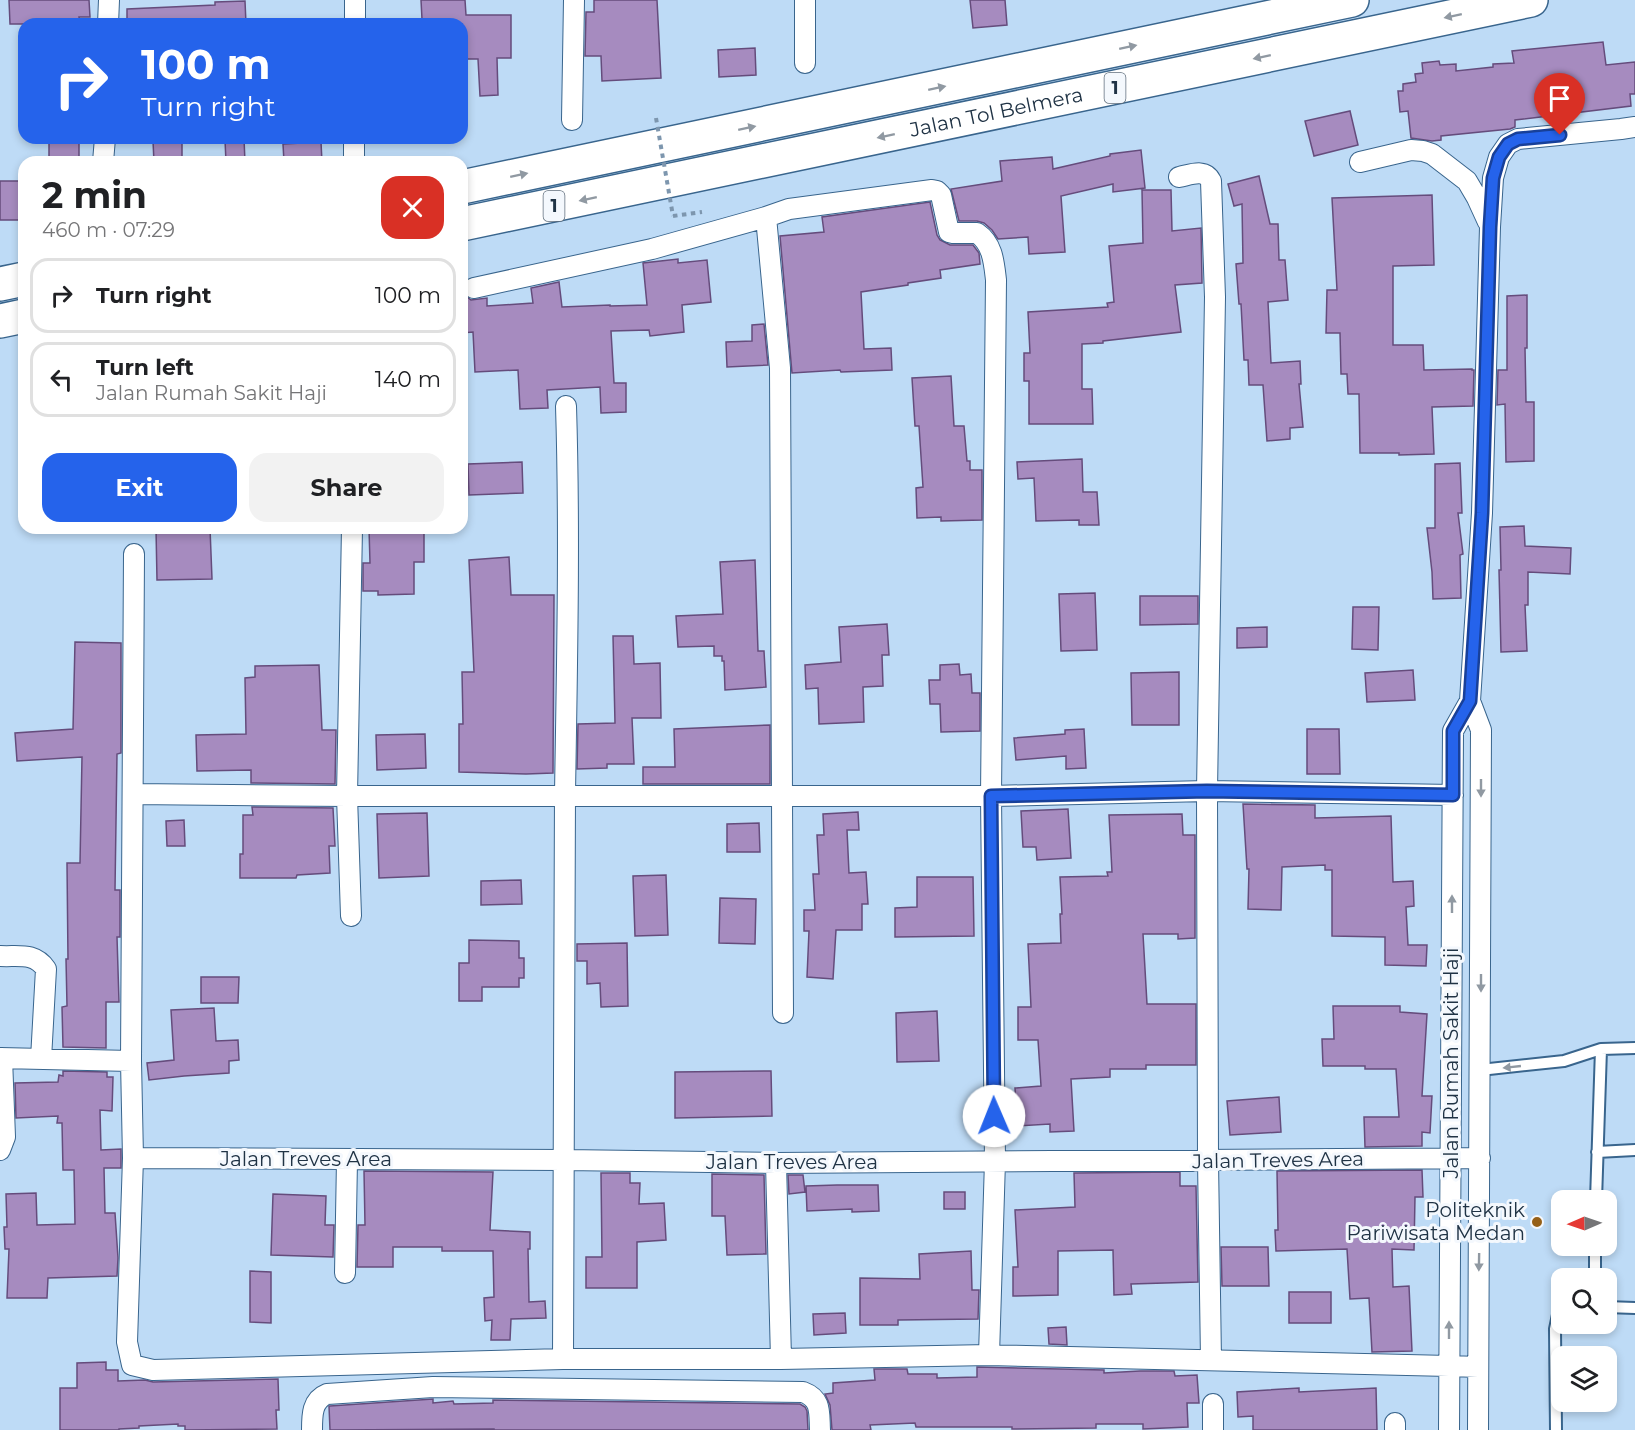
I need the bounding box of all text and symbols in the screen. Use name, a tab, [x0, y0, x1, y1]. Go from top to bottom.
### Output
one-way arrow	[1443, 12, 1462, 22]
text: 100 m	[141, 38, 270, 90]
icon: right	[42, 42, 120, 120]
one-way arrow	[1119, 42, 1137, 52]
one-way arrow	[1252, 53, 1271, 62]
road number: 1	[1104, 73, 1126, 103]
pin	[1534, 73, 1585, 135]
street label: Jalan Tol Belmera	[907, 82, 1085, 142]
one-way arrow	[928, 82, 947, 92]
icon: arrive	[1543, 82, 1576, 115]
text: Turn right	[141, 90, 276, 123]
one-way arrow	[737, 123, 756, 132]
one-way arrow	[877, 132, 896, 141]
one-way arrow	[510, 170, 529, 179]
text: 2 min	[42, 173, 147, 217]
button: close	[381, 176, 444, 239]
road number: 1	[544, 191, 564, 221]
one-way arrow	[579, 194, 597, 204]
text: 460 m · 07:29	[42, 218, 175, 242]
icon: right	[45, 279, 78, 312]
text: Turn right	[96, 282, 211, 309]
text: 100 m	[375, 282, 441, 309]
text: Turn left	[96, 354, 194, 381]
icon: left	[45, 363, 78, 396]
text: 140 m	[375, 366, 441, 393]
text: Jalan Rumah Sakit Haji	[96, 381, 327, 405]
button: Exit	[42, 453, 237, 522]
button: Share	[249, 453, 444, 522]
one-way arrow	[1476, 779, 1486, 798]
one-way arrow	[1447, 894, 1457, 913]
street label: Jalan Rumah Sakit Haji	[1439, 948, 1463, 1180]
one-way arrow	[1476, 974, 1485, 993]
one-way arrow	[1502, 1062, 1521, 1072]
position arrow	[962, 1084, 1026, 1148]
street label: Jalan Treves Area	[219, 1147, 392, 1171]
street label: Jalan Treves Area	[1191, 1147, 1364, 1174]
street label: Jalan Treves Area	[705, 1150, 878, 1174]
north arrow	[1551, 1190, 1617, 1256]
map controls	[1551, 1190, 1617, 1412]
place label: Politeknik Pariwisata Medan	[1347, 1198, 1525, 1245]
marker: Politeknik Pariwisata Medan	[1530, 1215, 1544, 1229]
one-way arrow	[1474, 1253, 1484, 1272]
button: search	[1551, 1268, 1617, 1334]
one-way arrow	[1444, 1320, 1454, 1339]
button: layers	[1551, 1346, 1617, 1412]

